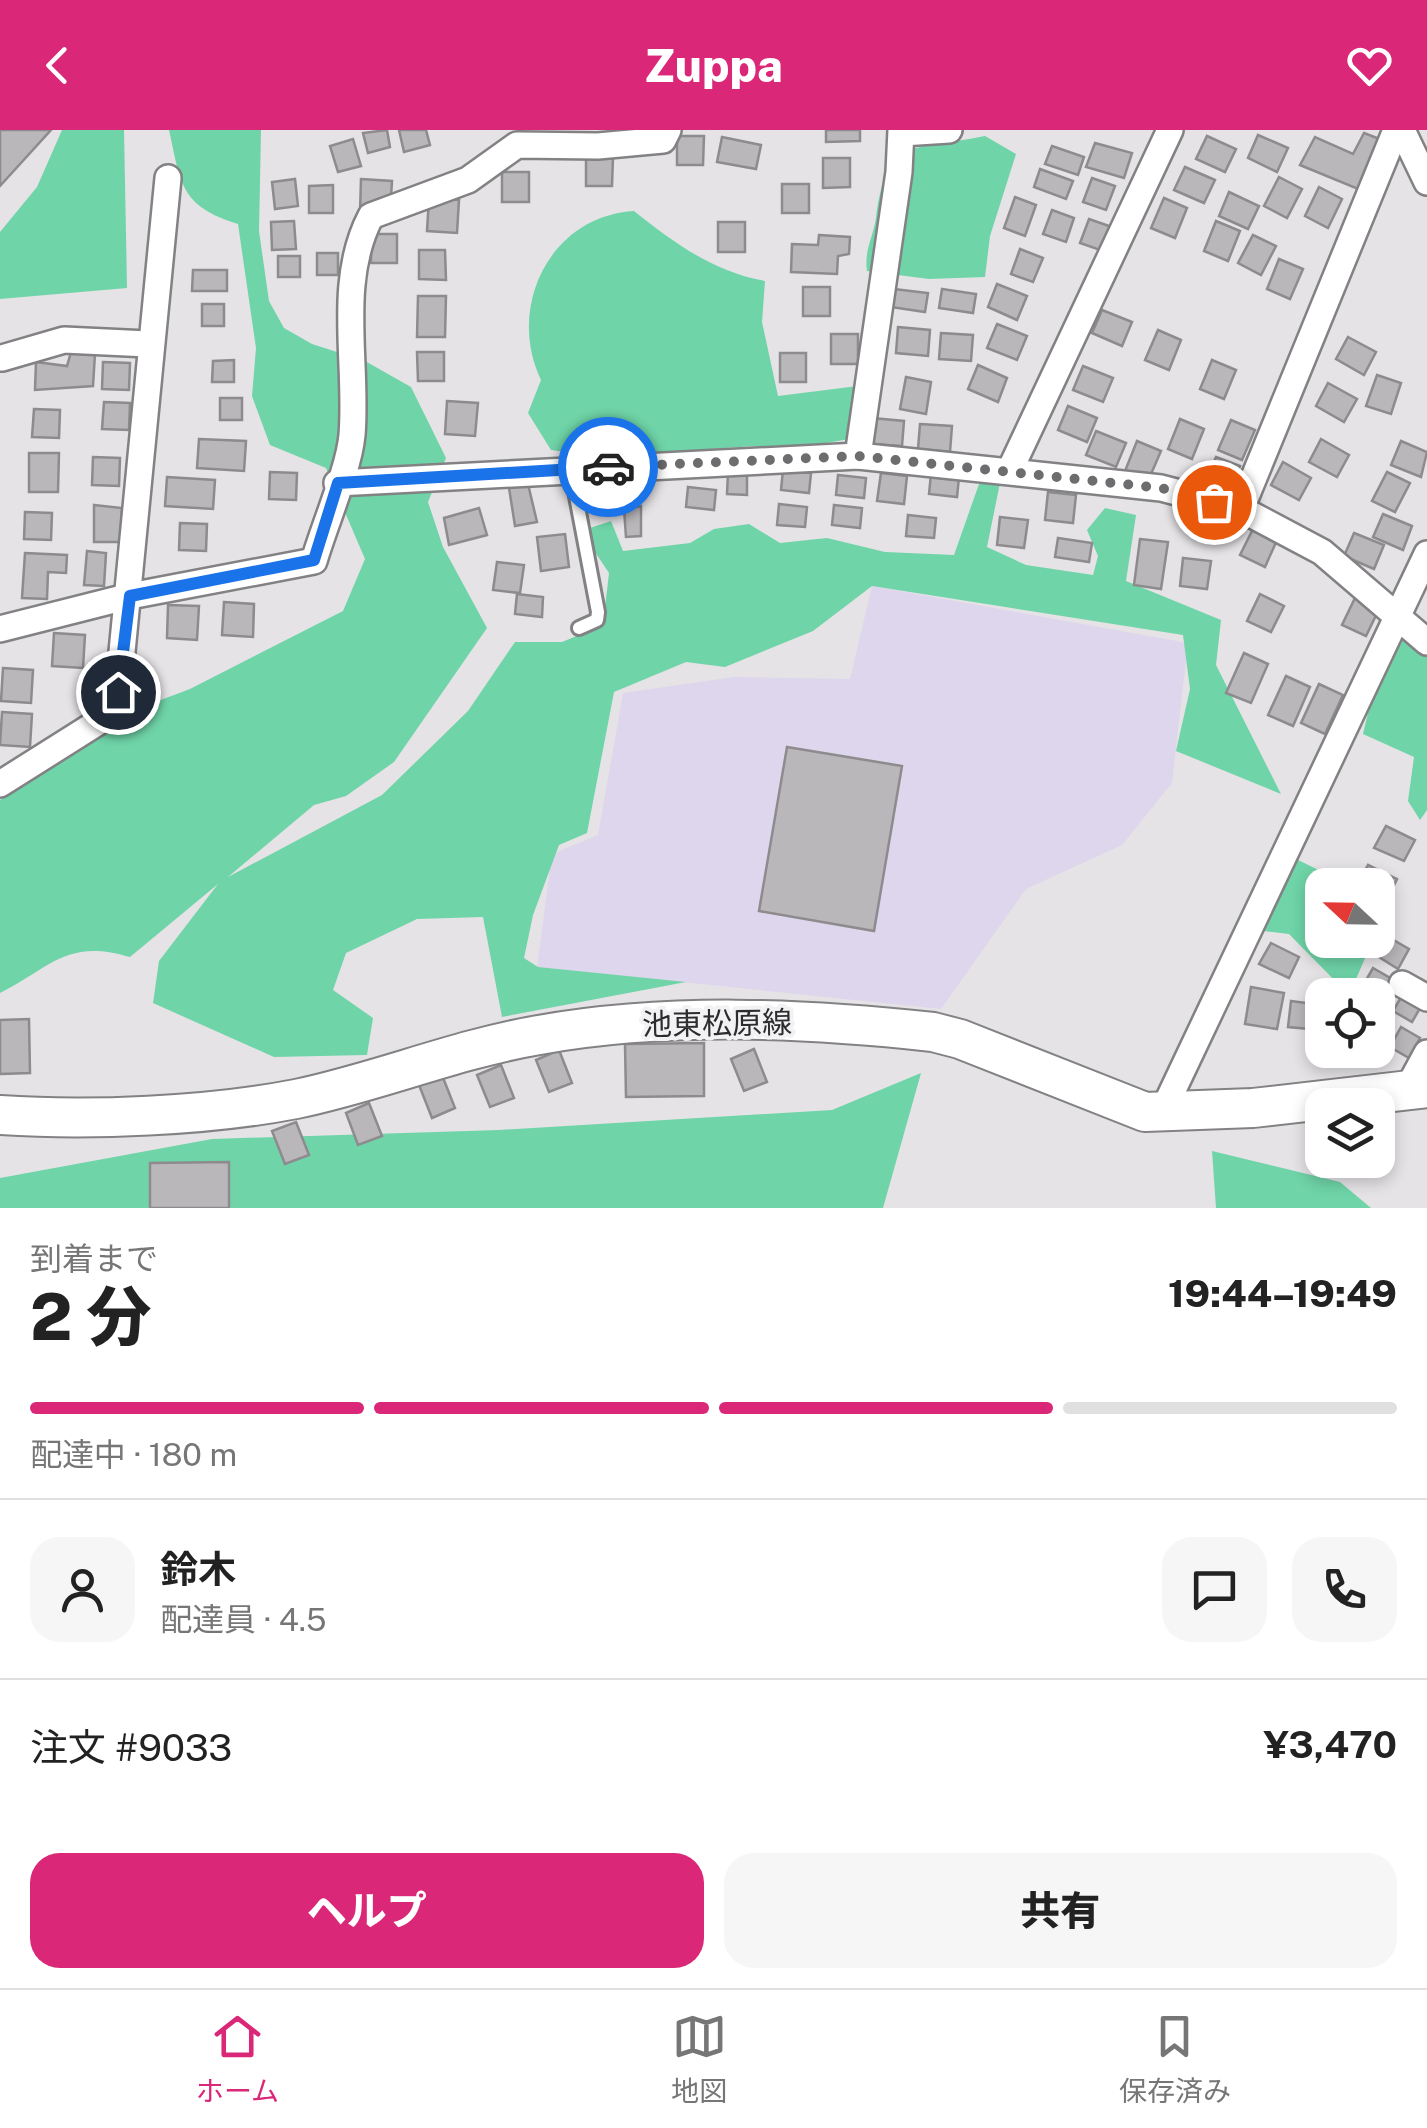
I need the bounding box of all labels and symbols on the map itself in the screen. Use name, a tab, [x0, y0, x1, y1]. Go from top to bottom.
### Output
courier	[558, 417, 658, 517]
pin	[1172, 460, 1257, 545]
pin	[76, 650, 161, 735]
north arrow	[1305, 868, 1395, 958]
street label: 池東松原線	[642, 1004, 792, 1042]

